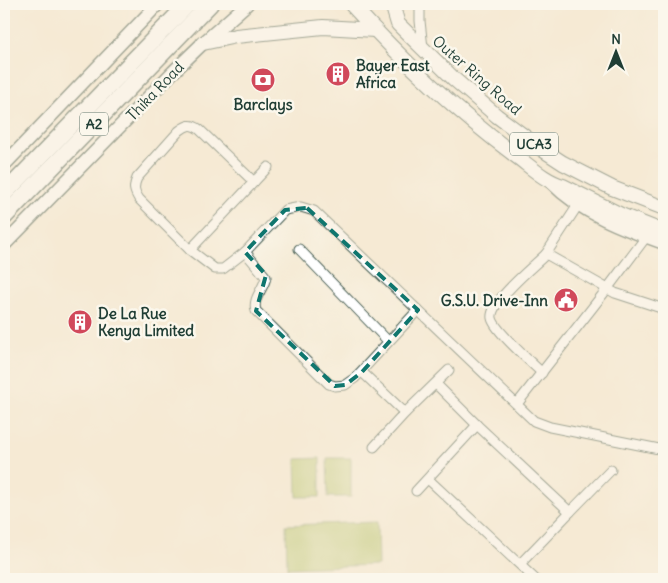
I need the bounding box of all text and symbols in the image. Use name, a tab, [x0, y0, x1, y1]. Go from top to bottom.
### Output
north arrow	[590, 28, 640, 78]
text: N	[611, 30, 621, 48]
street label: Outer Ring Road	[429, 31, 526, 119]
place label: Bayer East Africa	[356, 56, 431, 92]
street label: Thika Road	[122, 57, 188, 124]
building icon: Bayer East Africa	[325, 61, 351, 87]
bank icon: Barclays	[250, 67, 276, 93]
place label: Barclays	[233, 95, 293, 115]
road number: A2	[80, 112, 108, 136]
road number: UCA3	[510, 132, 558, 156]
public building icon: G.S.U. Drive-Inn	[553, 287, 579, 313]
place label: G.S.U. Drive-Inn	[441, 291, 548, 310]
place label: De La Rue Kenya Limited	[98, 304, 194, 341]
building icon: De La Rue Kenya Limited	[67, 309, 93, 335]

